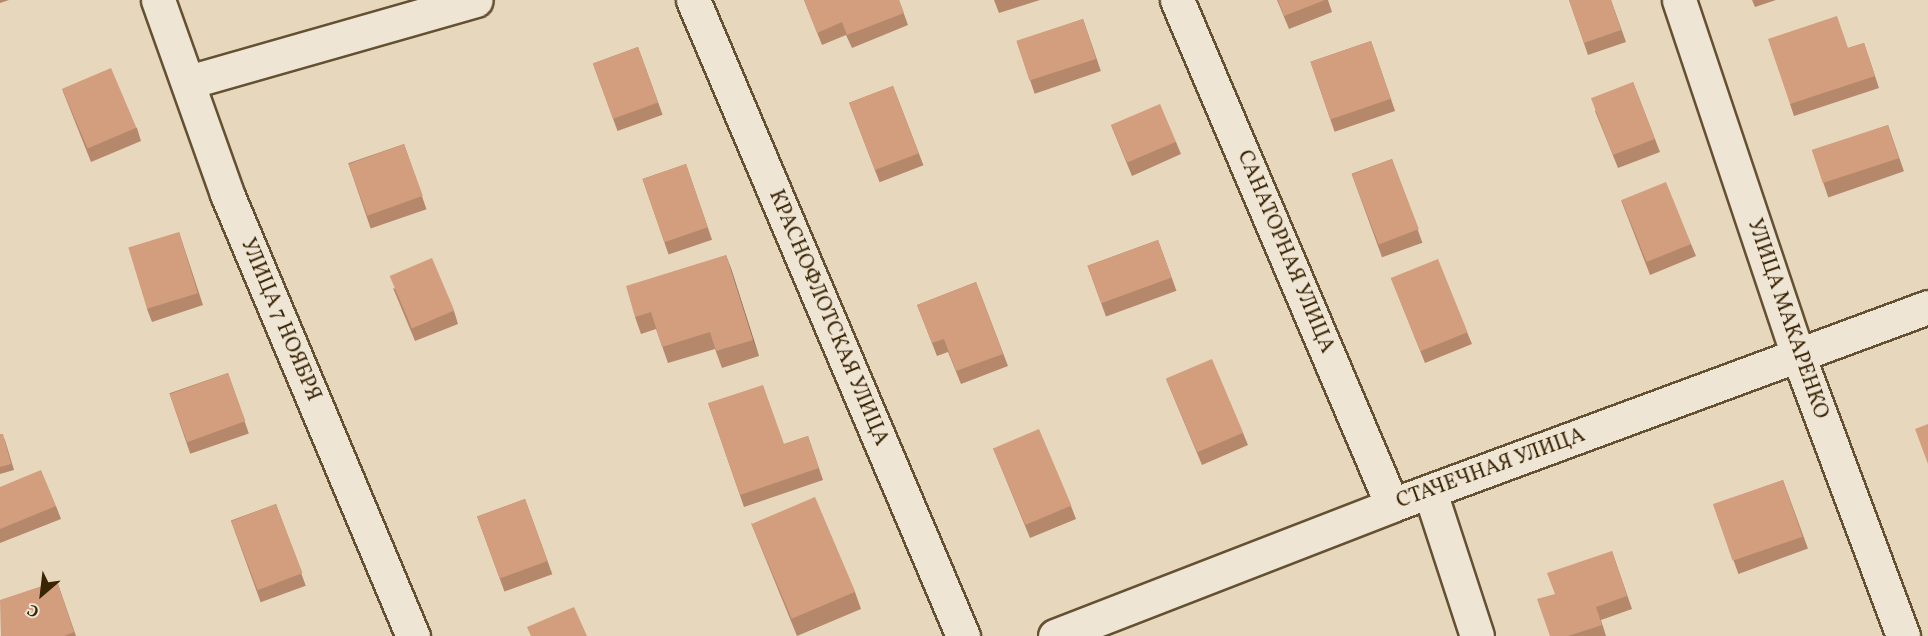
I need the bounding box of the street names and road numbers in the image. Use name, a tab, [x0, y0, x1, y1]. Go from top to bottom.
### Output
street label: САНАТОРНАЯ УЛИЦА	[1231, 147, 1339, 357]
street label: КРАСНОФЛОТСКАЯ УЛИЦА	[763, 186, 893, 450]
street label: УЛИЦА МАКАРЕНКО	[1741, 216, 1833, 422]
street label: УЛИЦА 7 НОЯБРЯ	[234, 235, 326, 405]
street label: СТАЧЕЧНАЯ УЛИЦА	[1393, 423, 1589, 515]

